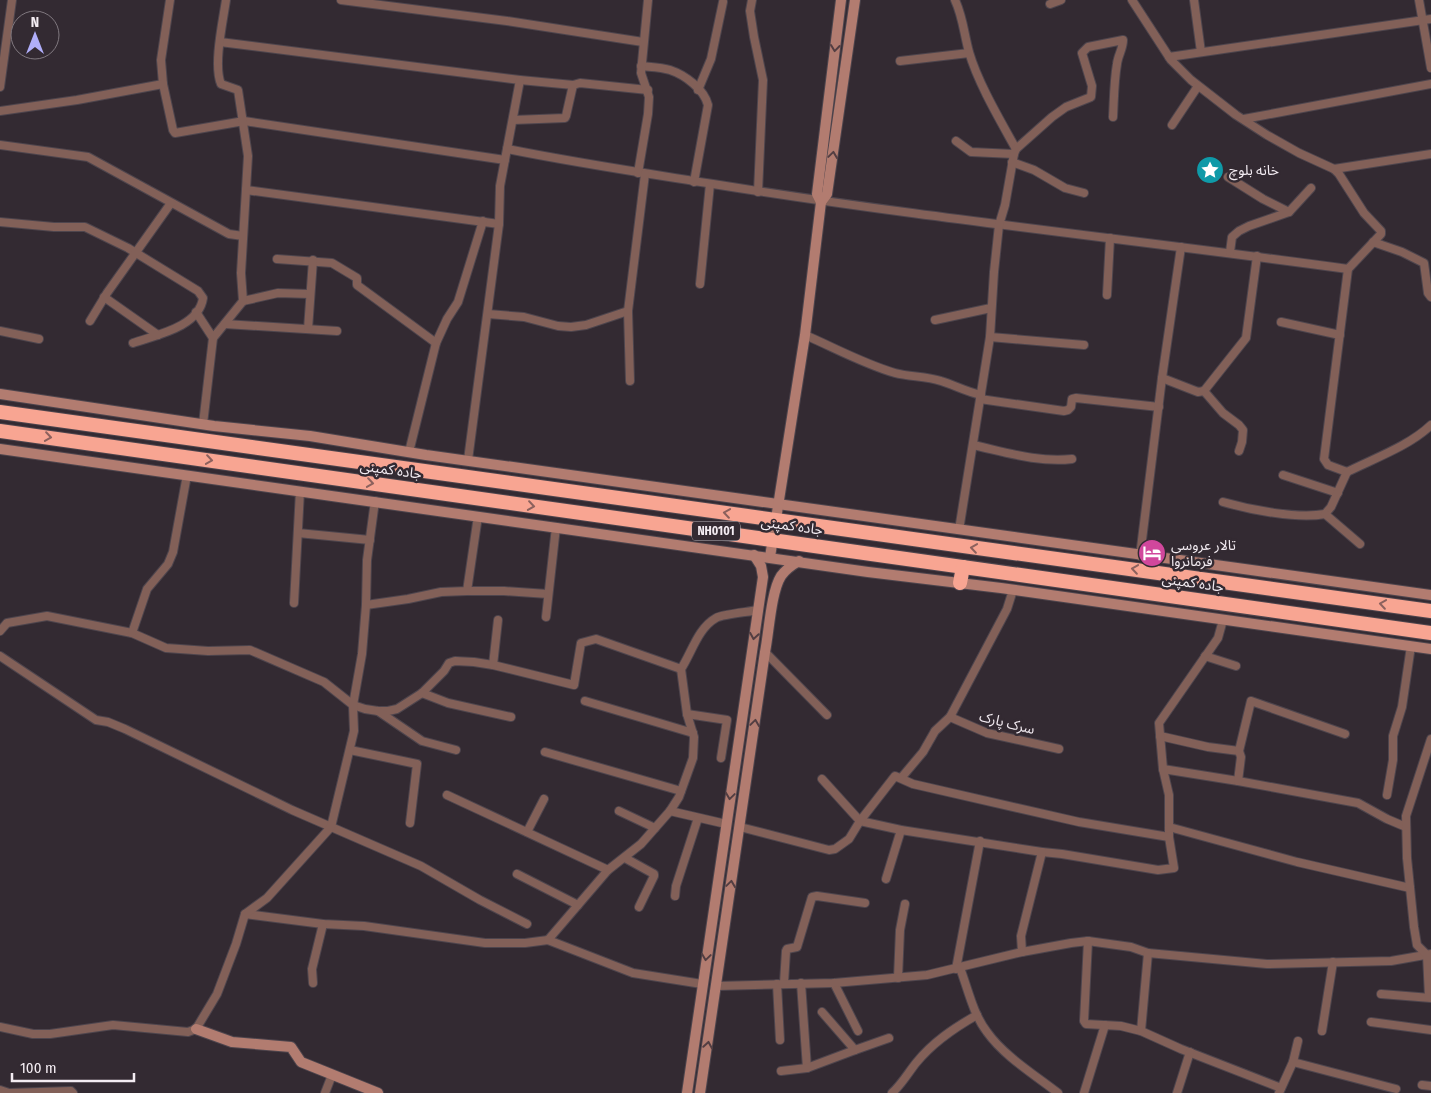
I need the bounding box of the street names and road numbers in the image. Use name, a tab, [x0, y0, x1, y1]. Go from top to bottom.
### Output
street label: جاده کمپنی	[359, 457, 423, 484]
street label: جاده کمپنی	[760, 513, 824, 540]
road number: NH0101	[692, 522, 740, 540]
street label: جاده کمپنی	[1161, 570, 1225, 597]
street label: سرک پارک	[977, 708, 1037, 739]

